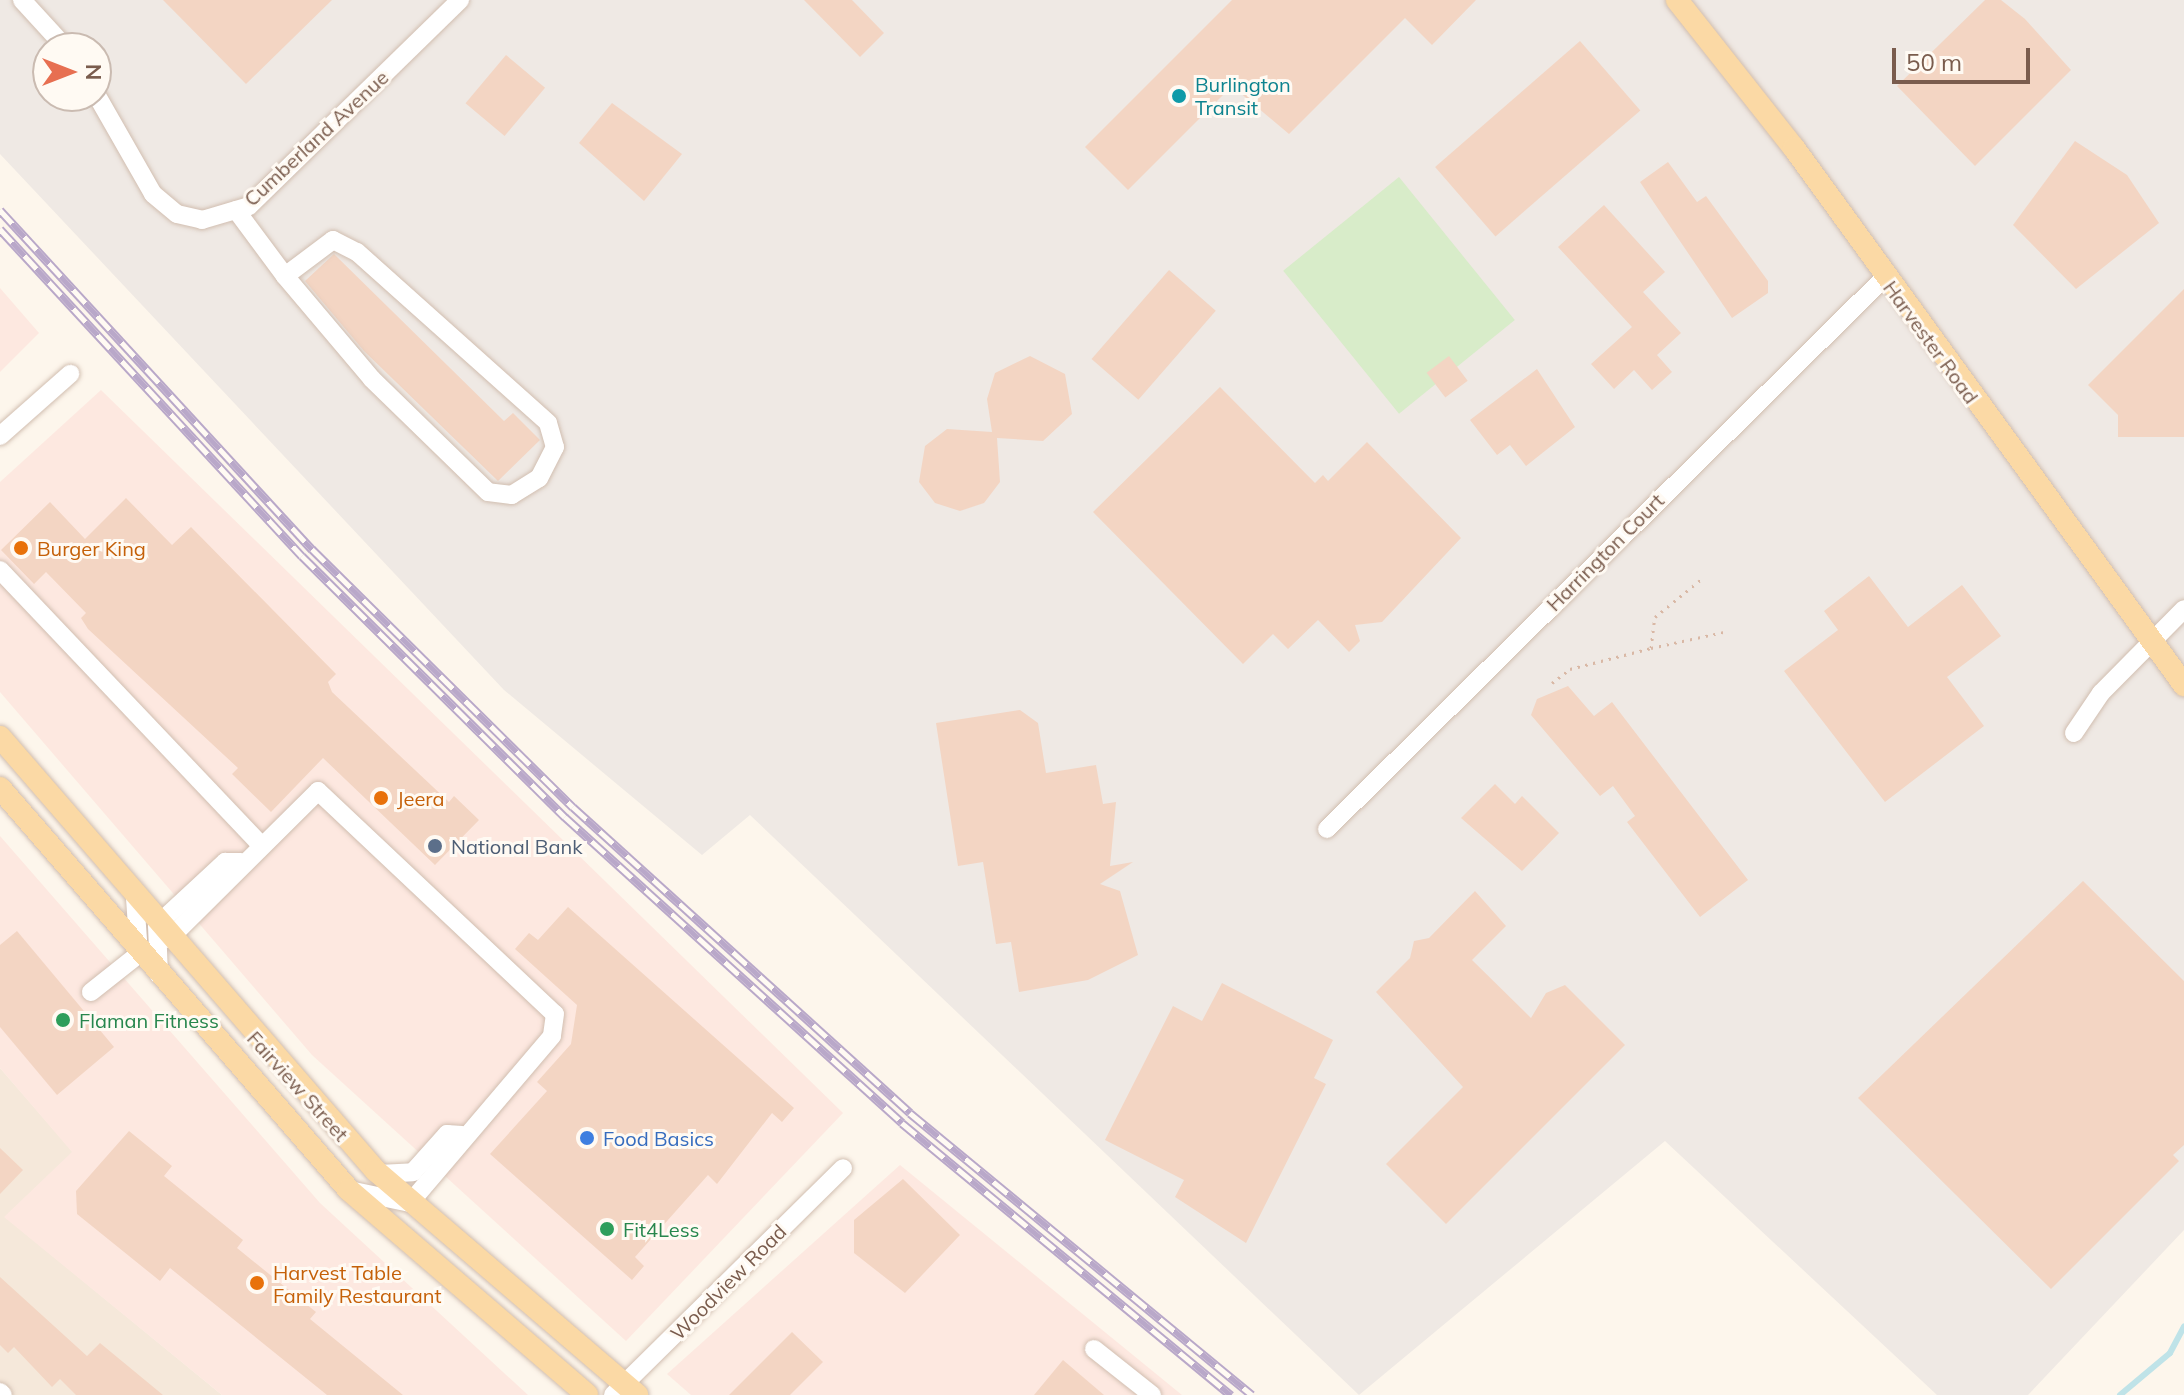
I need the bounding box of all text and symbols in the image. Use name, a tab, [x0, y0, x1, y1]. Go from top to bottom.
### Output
north arrow	[32, 32, 112, 112]
scale bar	[1896, 32, 2034, 82]
text: 50 m	[1906, 47, 1962, 77]
text: N	[80, 64, 108, 80]
street label: Cumberland Avenue	[239, 65, 393, 211]
place label: Burlington Transit	[1195, 72, 1291, 119]
marker: Burlington Transit	[1170, 87, 1188, 105]
street label: Harvester Road	[1878, 276, 1984, 408]
street label: Harrington Court	[1541, 488, 1669, 616]
place label: Burger King	[37, 536, 146, 560]
marker: Burger King	[12, 539, 30, 557]
place label: Jeera	[397, 786, 444, 810]
marker: Jeera	[372, 789, 390, 807]
place label: National Bank	[451, 834, 582, 858]
marker: National Bank	[426, 837, 444, 855]
place label: Flaman Fitness	[79, 1008, 219, 1032]
marker: Flaman Fitness	[54, 1011, 72, 1029]
street label: Fairview Street	[242, 1026, 354, 1146]
place label: Food Basics	[603, 1126, 714, 1150]
marker: Food Basics	[578, 1129, 596, 1147]
place label: Fit4Less	[623, 1217, 700, 1241]
street label: Woodview Road	[665, 1219, 791, 1345]
marker: Fit4Less	[598, 1220, 616, 1238]
place label: Harvest Table Family Restaurant	[273, 1260, 441, 1307]
marker: Harvest Table Family Restaurant	[248, 1274, 266, 1292]

